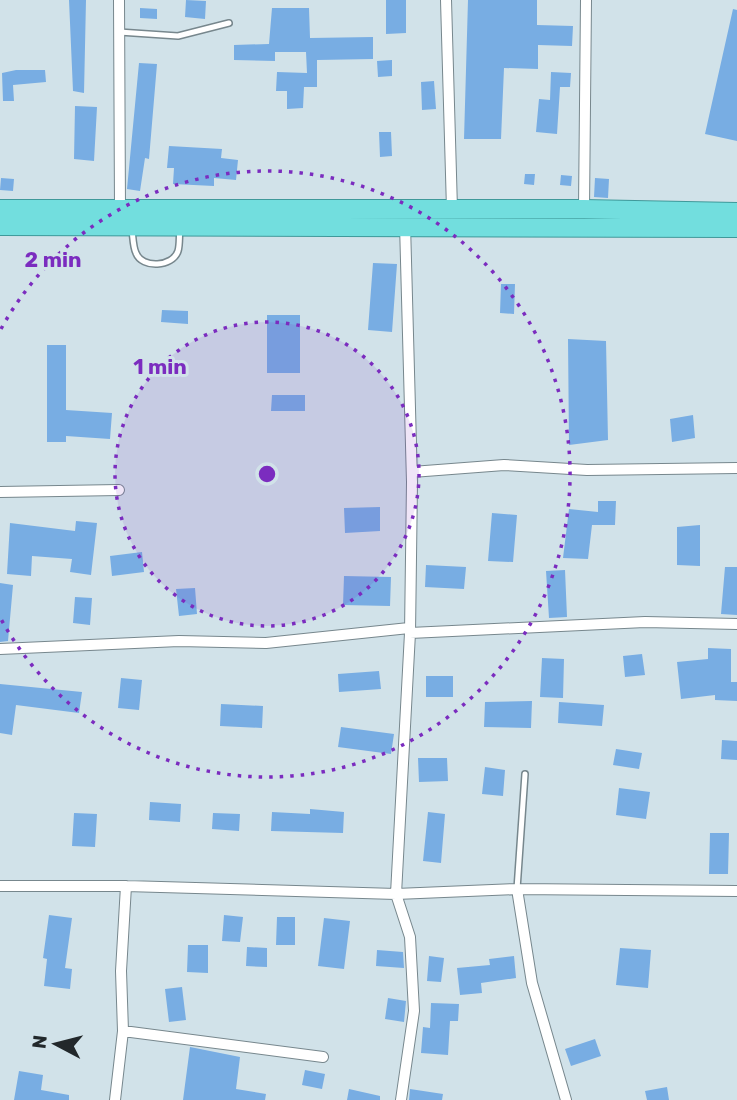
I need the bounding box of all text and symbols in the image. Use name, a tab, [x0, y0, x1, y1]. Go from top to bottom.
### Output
text: 2 min	[25, 247, 81, 272]
text: 1 min	[133, 354, 187, 379]
centre of rings	[255, 462, 279, 486]
north arrow	[21, 1009, 91, 1079]
text: N	[27, 1034, 52, 1050]

